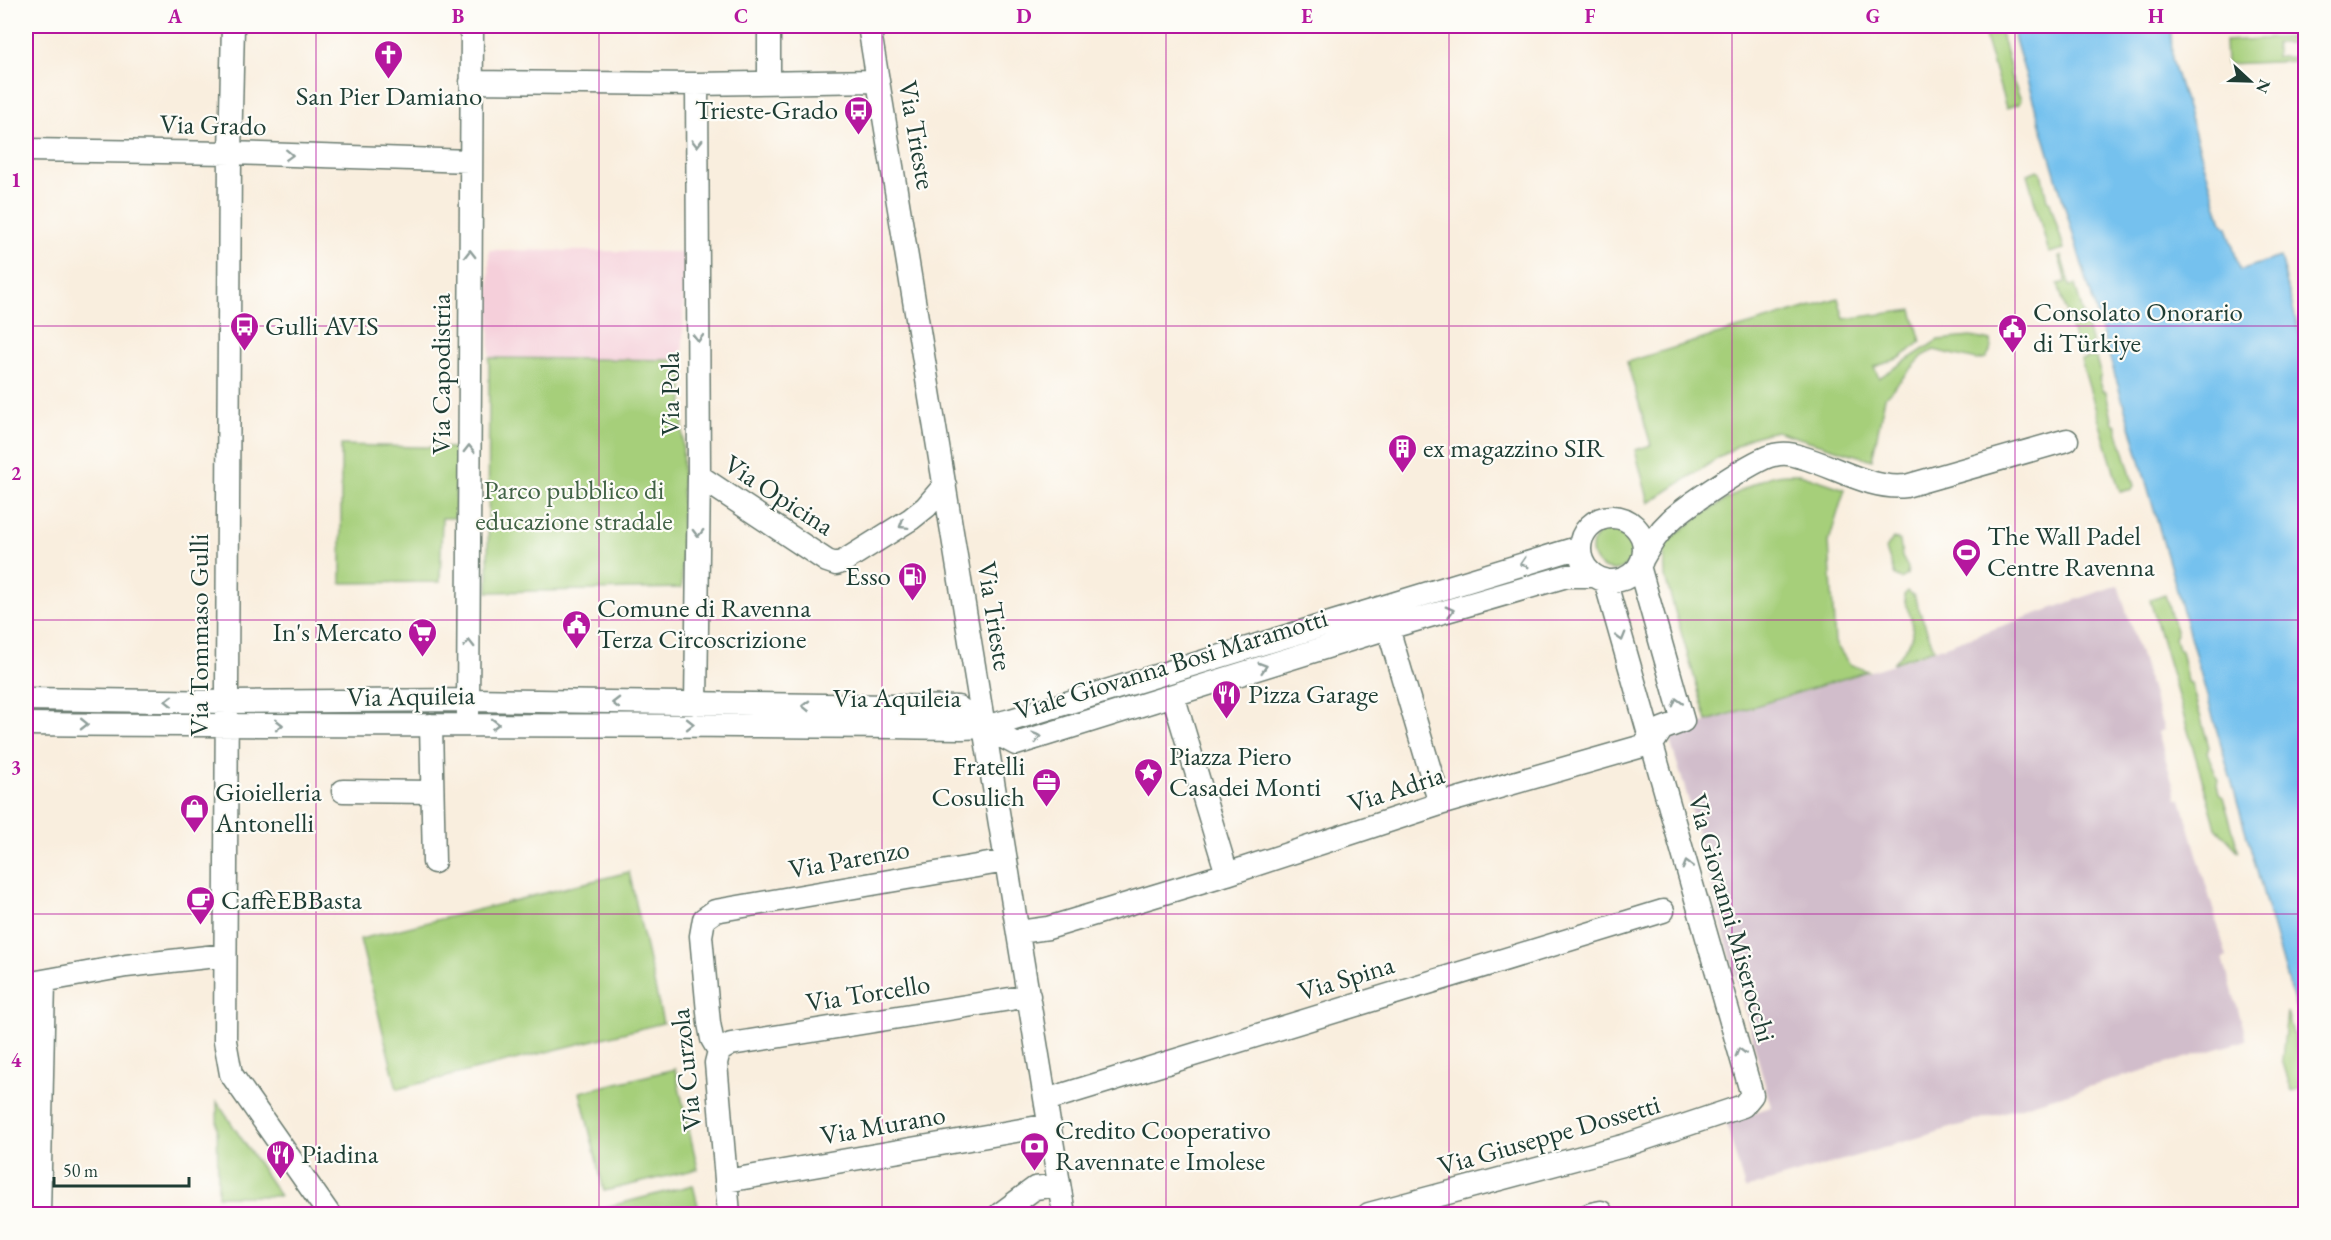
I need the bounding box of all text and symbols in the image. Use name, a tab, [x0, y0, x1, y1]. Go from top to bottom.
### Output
text: A	[167, 3, 183, 29]
text: B	[452, 3, 464, 29]
text: C	[734, 3, 748, 29]
text: D	[1016, 3, 1032, 29]
text: E	[1301, 3, 1313, 29]
text: F	[1585, 3, 1596, 29]
text: G	[1866, 3, 1880, 29]
text: H	[2148, 3, 2164, 29]
church icon: San Pier Damiano	[373, 38, 405, 80]
north arrow	[2220, 51, 2280, 111]
text: N	[2251, 76, 2276, 96]
place label: San Pier Damiano	[296, 78, 482, 113]
street label: Via Trieste	[891, 78, 944, 192]
place label: Trieste-Grado	[695, 92, 838, 127]
bus stop icon: Trieste-Grado	[843, 94, 875, 136]
street label: Via Grado	[159, 106, 267, 143]
one-way arrow	[691, 138, 703, 147]
one-way arrow	[284, 149, 293, 162]
text: 1	[11, 167, 21, 193]
one-way arrow	[464, 250, 476, 259]
street label: Via Capodistria	[423, 293, 458, 455]
place label: Consolato Onorario di Türkiye	[2033, 294, 2243, 360]
place label: Gulli AVIS	[265, 308, 379, 343]
bus stop icon: Gulli AVIS	[228, 310, 260, 352]
public building icon: Consolato Onorario di Türkiye	[1996, 312, 2028, 354]
one-way arrow	[692, 333, 704, 342]
street label: Via Pola	[652, 352, 687, 436]
place label: ex magazzino SIR	[1423, 430, 1606, 465]
building icon: ex magazzino SIR	[1386, 432, 1418, 474]
one-way arrow	[463, 445, 475, 454]
street label: Via Opicina	[718, 446, 841, 543]
text: 2	[11, 460, 22, 486]
park label: Parco pubblico di educazione stradale	[475, 472, 673, 538]
one-way arrow	[899, 517, 909, 529]
place label: The Wall Padel Centre Ravenna	[1987, 518, 2155, 584]
one-way arrow	[692, 528, 704, 537]
street label: Via Tommaso Gulli	[181, 533, 216, 736]
sports icon: The Wall Padel Centre Ravenna	[1950, 536, 1982, 578]
one-way arrow	[1519, 556, 1530, 568]
place label: Esso	[845, 558, 891, 593]
street label: Via Trieste	[970, 559, 1021, 673]
fuel station icon: Esso	[896, 560, 928, 602]
place label: Comune di Ravenna Terza Circoscrizione	[597, 590, 811, 656]
street label: Viale Giovanna Bosi Maramotti	[1010, 599, 1332, 728]
one-way arrow	[1444, 606, 1455, 618]
public building icon: Comune di Ravenna Terza Circoscrizione	[560, 608, 592, 650]
place label: In's Mercato	[273, 614, 402, 649]
supermarket icon: In's Mercato	[407, 616, 439, 658]
one-way arrow	[1614, 632, 1627, 642]
one-way arrow	[463, 640, 475, 649]
one-way arrow	[1257, 662, 1268, 674]
place label: Pizza Garage	[1248, 676, 1379, 711]
street label: Via Aquileia	[346, 677, 476, 714]
restaurant icon: Pizza Garage	[1211, 678, 1243, 720]
street label: Via Aquileia	[833, 680, 961, 715]
one-way arrow	[165, 695, 174, 708]
one-way arrow	[612, 697, 621, 709]
one-way arrow	[1672, 697, 1684, 708]
one-way arrow	[801, 700, 810, 712]
one-way arrow	[79, 718, 88, 730]
one-way arrow	[490, 718, 499, 730]
one-way arrow	[685, 718, 694, 730]
one-way arrow	[274, 719, 283, 731]
one-way arrow	[1031, 732, 1042, 744]
place label: Piazza Piero Casadei Monti	[1169, 738, 1322, 804]
place label: Fratelli Cosulich	[932, 748, 1025, 814]
text: 3	[11, 754, 21, 780]
place icon: Piazza Piero Casadei Monti	[1132, 756, 1164, 798]
street label: Via Adria	[1343, 756, 1449, 820]
office icon: Fratelli Cosulich	[1030, 766, 1062, 808]
place label: Gioielleria Antonelli	[214, 774, 322, 840]
street label: Via Giovanni Miserocchi	[1680, 790, 1785, 1047]
shop icon: Gioielleria Antonelli	[178, 792, 210, 834]
street label: Via Parenzo	[786, 831, 912, 886]
one-way arrow	[1682, 860, 1694, 871]
place label: CaffèEBBasta	[221, 882, 362, 917]
cafe icon: CaffèEBBasta	[184, 884, 216, 926]
street label: Via Spina	[1294, 946, 1398, 1009]
street label: Via Torcello	[803, 965, 933, 1020]
street label: Via Curzola	[662, 1007, 709, 1133]
text: 4	[11, 1047, 22, 1073]
one-way arrow	[1735, 1048, 1747, 1058]
street label: Via Giuseppe Dossetti	[1434, 1086, 1664, 1183]
street label: Via Murano	[818, 1096, 948, 1153]
place label: Credito Cooperativo Ravennate e Imolese	[1055, 1112, 1271, 1178]
bank icon: Credito Cooperativo Ravennate e Imolese	[1018, 1130, 1050, 1172]
place label: Piadina	[301, 1136, 379, 1171]
restaurant icon: Piadina	[264, 1138, 296, 1180]
scale bar	[54, 1150, 189, 1188]
text: 50 m	[63, 1159, 98, 1182]

